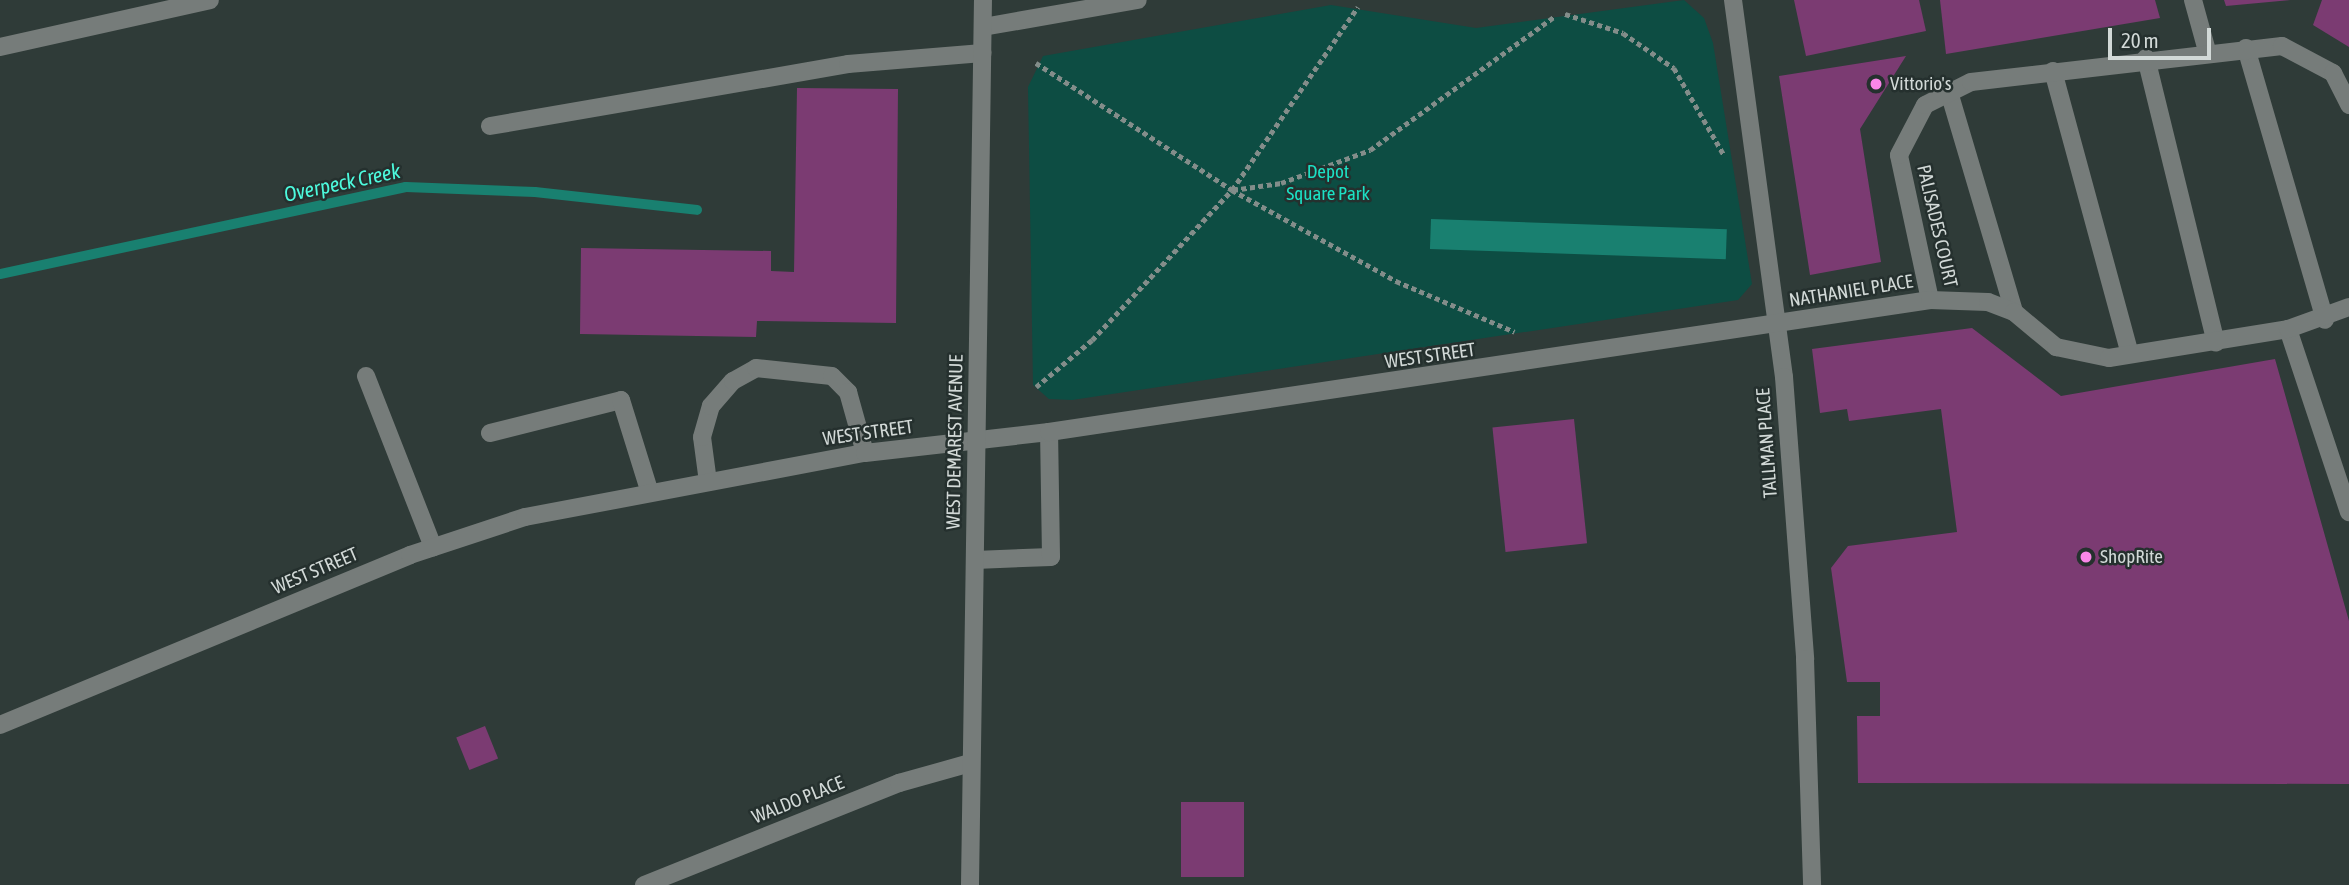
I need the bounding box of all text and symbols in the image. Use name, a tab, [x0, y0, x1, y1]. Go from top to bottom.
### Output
scale bar	[2111, 14, 2214, 58]
text: 20 m	[2121, 28, 2159, 52]
place label: Vittorio's	[1890, 73, 1951, 95]
marker: Vittorio's	[1868, 76, 1884, 92]
water label: Overpeck Creek	[282, 157, 402, 207]
park label: Depot Square Park	[1286, 161, 1370, 205]
street label: PALISADES COURT	[1912, 163, 1962, 289]
street label: NATHANIEL PLACE	[1787, 270, 1915, 312]
street label: WEST STREET	[1383, 338, 1477, 374]
street label: WEST DEMAREST AVENUE	[942, 354, 968, 530]
street label: TALLMAN PLACE	[1752, 387, 1782, 499]
street label: WEST STREET	[821, 415, 915, 451]
street label: WEST STREET	[269, 543, 361, 599]
place label: ShopRite	[2100, 546, 2163, 568]
marker: ShopRite	[2078, 549, 2094, 565]
street label: WALDO PLACE	[749, 771, 847, 829]

